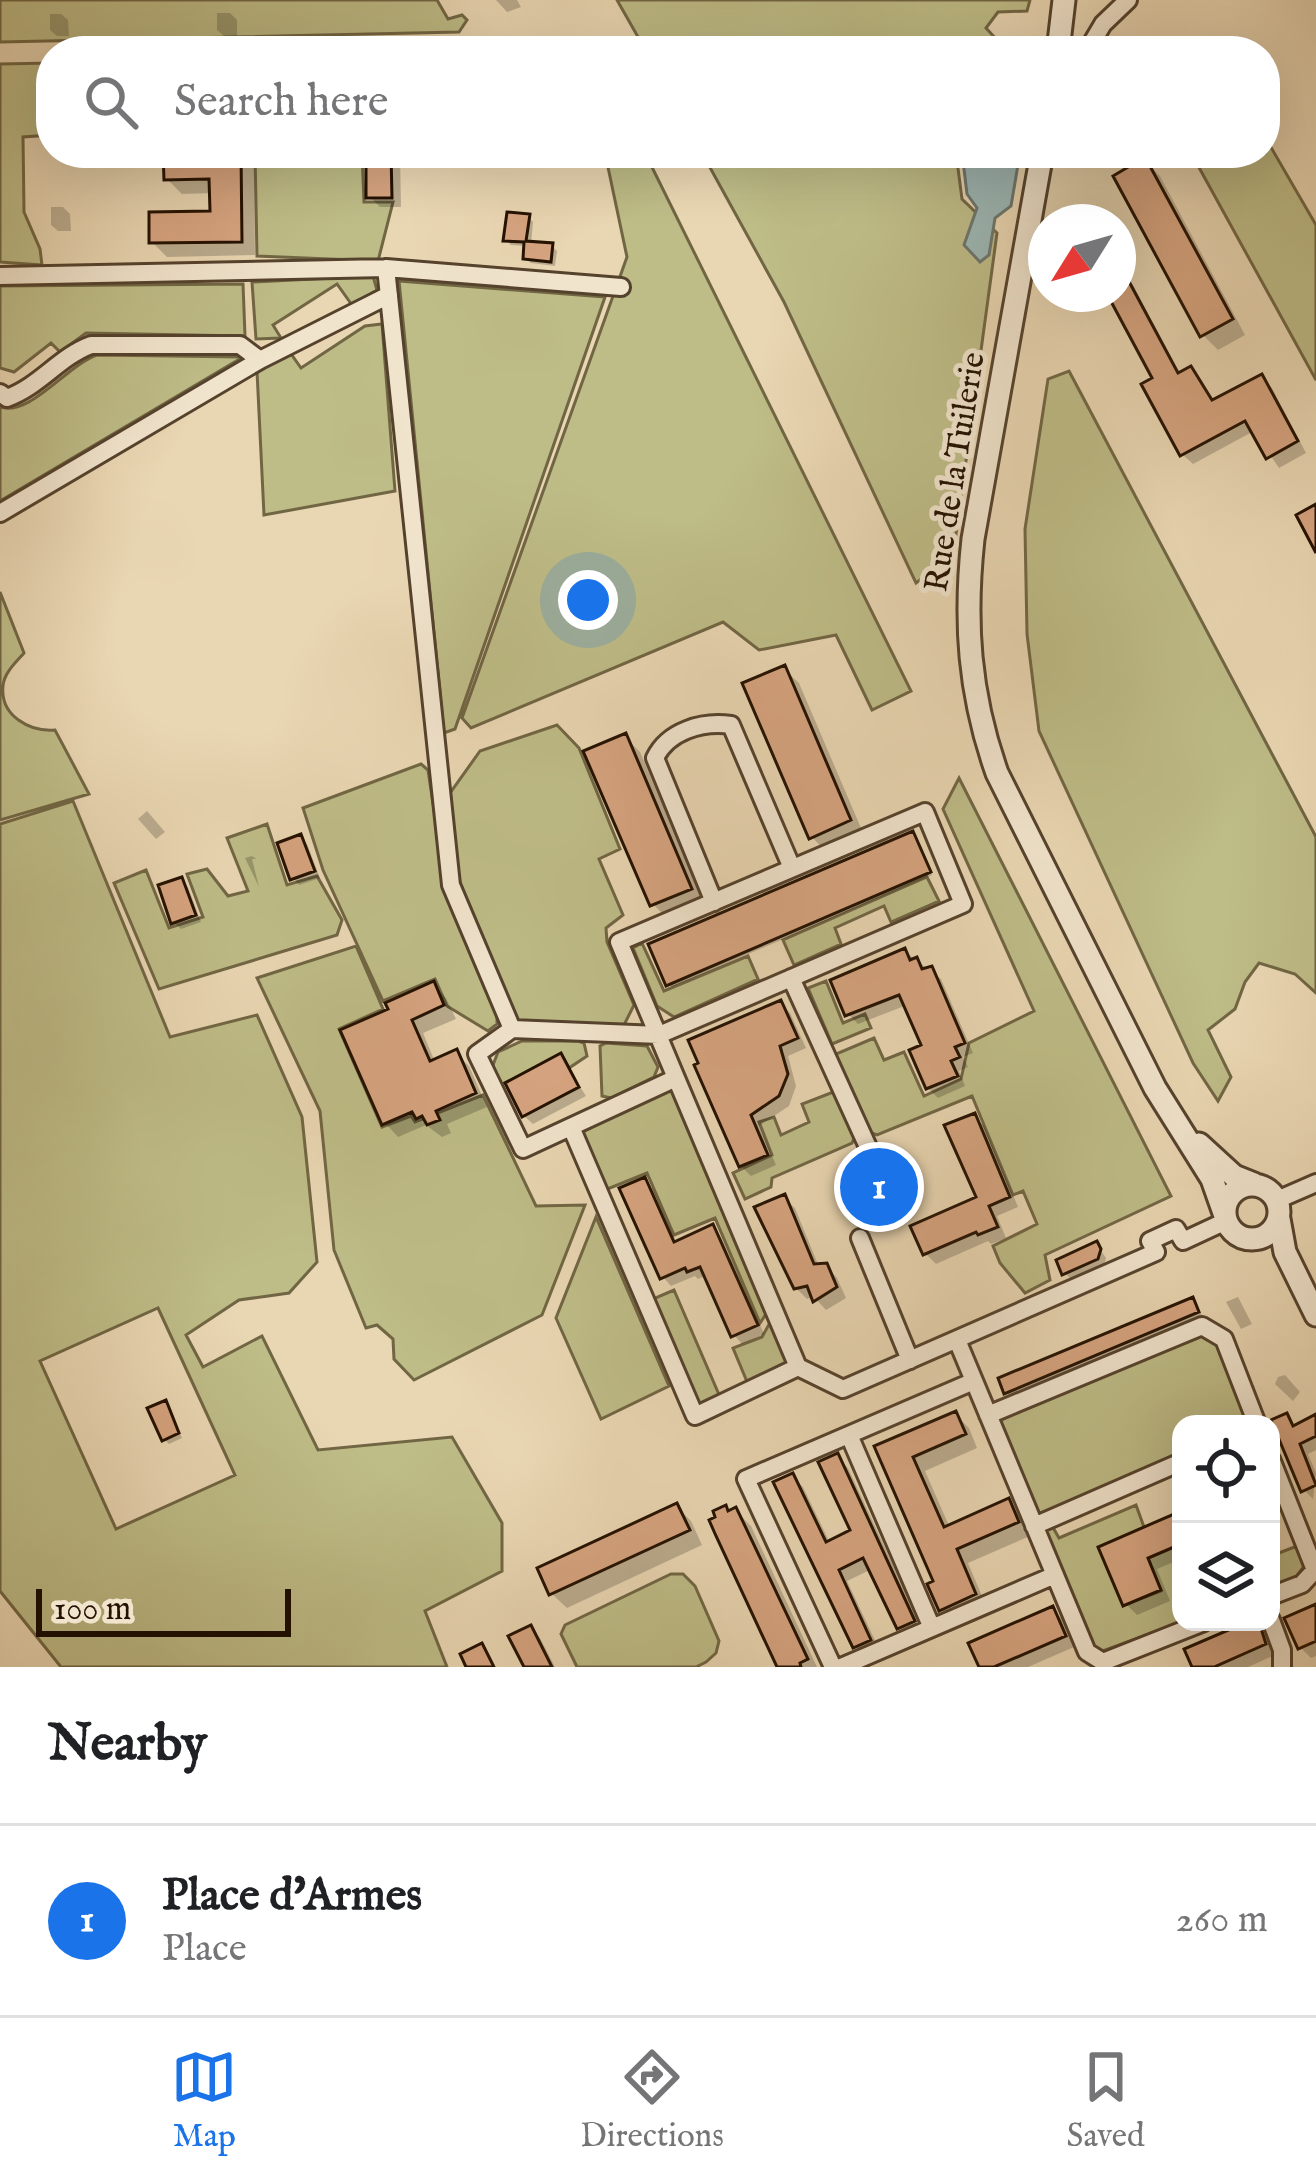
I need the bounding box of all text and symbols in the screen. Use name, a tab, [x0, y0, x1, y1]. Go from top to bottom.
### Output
search box	[36, 36, 1280, 168]
icon: search	[78, 69, 144, 135]
text: Search here	[174, 74, 388, 131]
north arrow	[1028, 204, 1136, 312]
street label: Rue de la Tuilerie	[916, 349, 996, 595]
your location	[558, 570, 618, 630]
pin: 1	[840, 1142, 918, 1232]
map controls	[1172, 1415, 1280, 1631]
button: locate	[1172, 1415, 1280, 1523]
button: layers	[1172, 1523, 1280, 1631]
scale bar	[36, 1583, 291, 1636]
text: 100 m	[54, 1589, 131, 1631]
text: Nearby	[48, 1713, 207, 1778]
text: Place d'Armes	[162, 1868, 422, 1925]
text: 1	[80, 1896, 94, 1945]
text: 260 m	[1175, 1896, 1268, 1945]
text: Place	[162, 1925, 247, 1974]
tab: Map	[171, 2044, 237, 2158]
tab: Directions	[580, 2044, 724, 2158]
tab: Saved	[1067, 2044, 1145, 2158]

